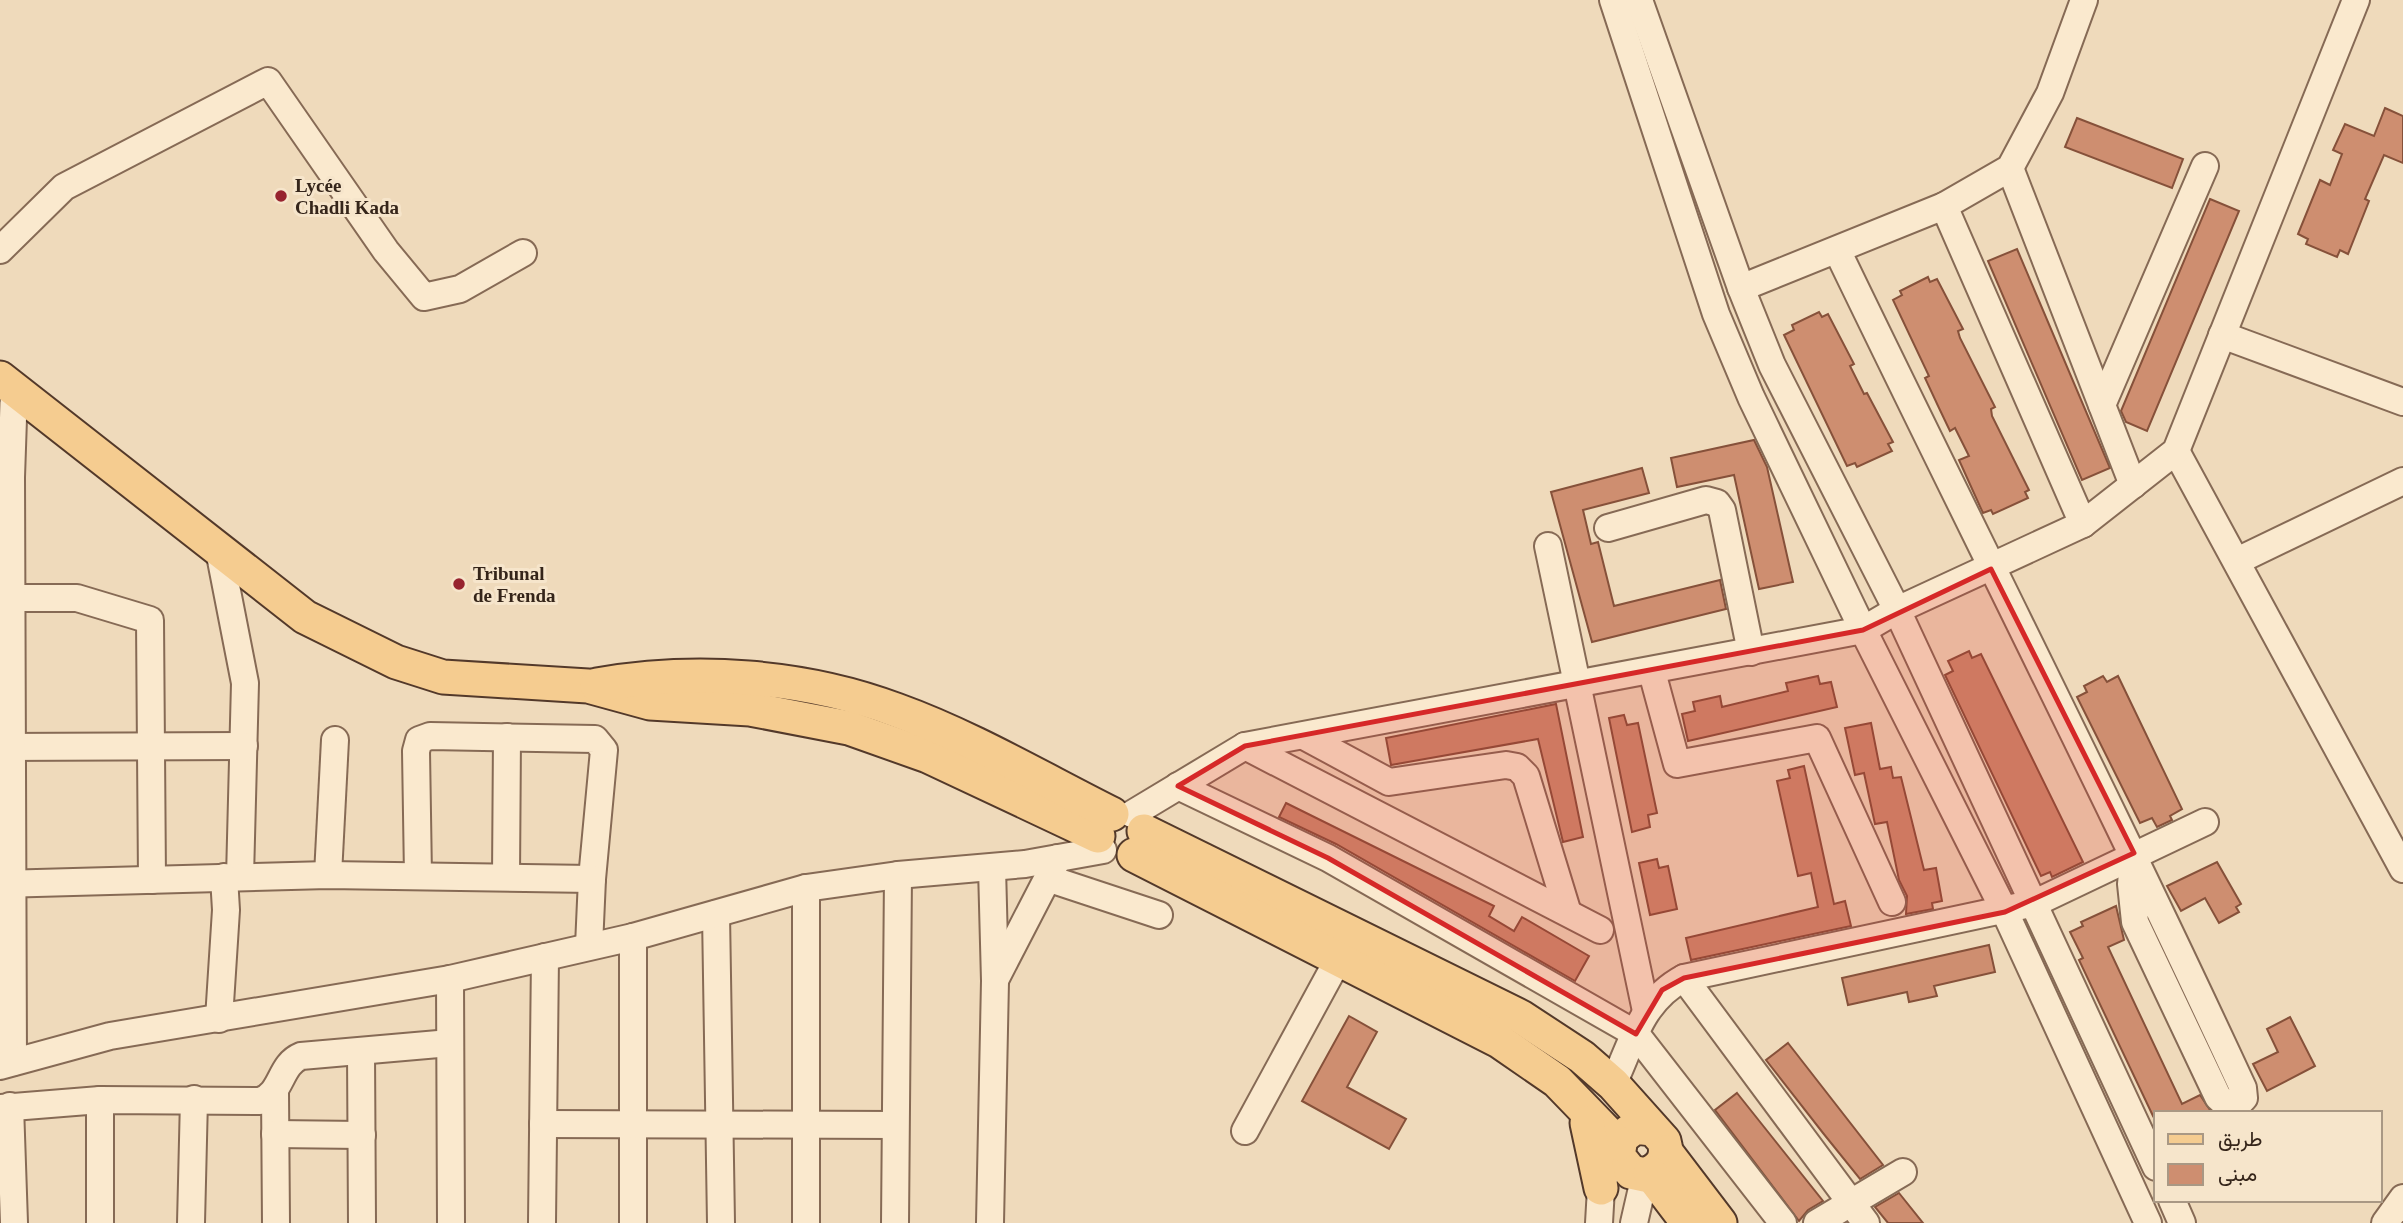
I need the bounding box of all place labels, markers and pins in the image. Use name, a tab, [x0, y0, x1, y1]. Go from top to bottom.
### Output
place label: Lycée Chadli Kada	[295, 175, 400, 218]
marker: Lycée Chadli Kada	[273, 188, 289, 204]
place label: Tribunal de Frenda	[473, 563, 556, 606]
marker: Tribunal de Frenda	[451, 576, 467, 592]

